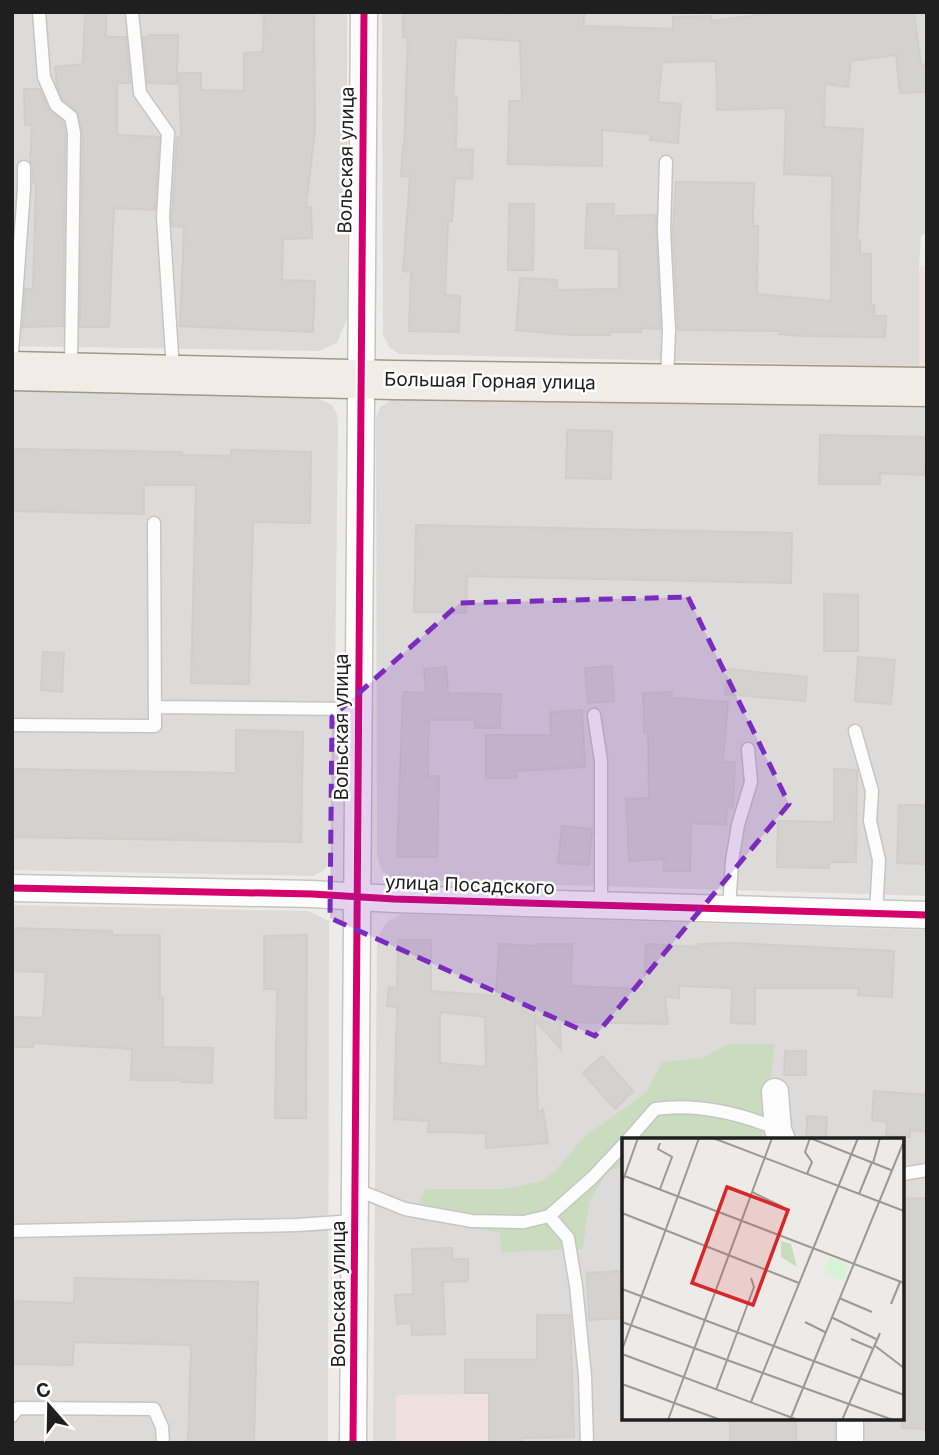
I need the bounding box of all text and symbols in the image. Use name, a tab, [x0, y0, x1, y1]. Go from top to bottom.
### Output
street label: Вольская улица	[333, 86, 359, 234]
street label: Большая Горная улица	[384, 368, 596, 394]
street label: Вольская улица	[330, 653, 353, 801]
street label: улица Посадского	[385, 871, 555, 899]
inset map	[622, 1138, 904, 1420]
street label: Вольская улица	[327, 1220, 350, 1368]
north arrow	[14, 1371, 84, 1441]
text: С	[33, 1377, 54, 1404]

